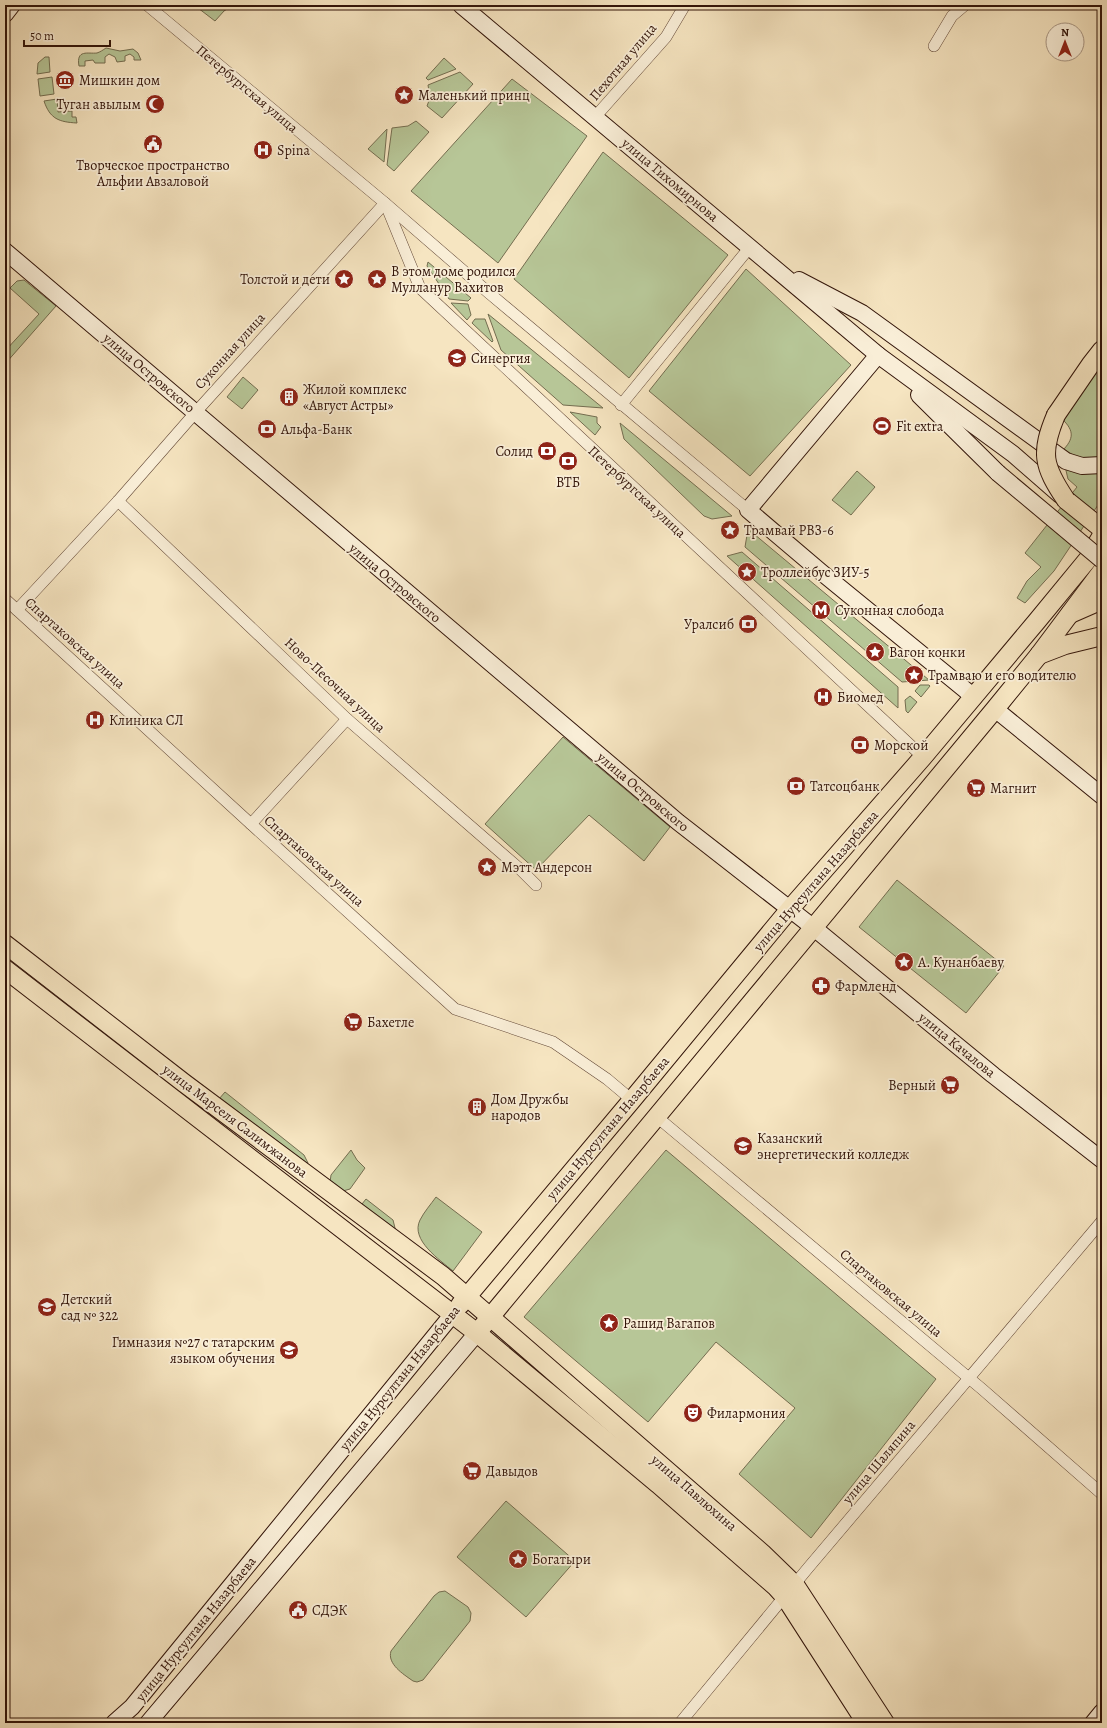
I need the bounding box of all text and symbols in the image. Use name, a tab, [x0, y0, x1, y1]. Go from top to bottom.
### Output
street label: Пехотная улица	[585, 19, 661, 105]
scale bar	[24, 22, 110, 48]
north arrow	[1045, 22, 1085, 62]
text: N	[1061, 25, 1069, 40]
text: 50 m	[30, 28, 54, 44]
street label: Петербургская улица	[192, 41, 302, 138]
museum icon: Мишкин дом	[54, 69, 76, 91]
place label: Мишкин дом	[79, 71, 160, 90]
place icon: Маленький принц	[393, 84, 415, 106]
place label: Маленький принц	[418, 86, 530, 105]
mosque icon: Туган авылым	[144, 93, 166, 115]
place label: Туган авылым	[56, 95, 141, 114]
public building icon: Творческое пространство Альфии Авзаловой	[142, 133, 164, 155]
street label: улица Тихомирнова	[617, 133, 723, 226]
hospital icon: Spina	[252, 139, 274, 161]
place label: Spina	[277, 141, 310, 160]
place label: Творческое пространство Альфии Авзаловой	[76, 156, 230, 191]
place label: В этом доме родился Мулланур Вахитов	[391, 262, 516, 297]
place icon: Толстой и дети	[333, 268, 355, 290]
place icon: В этом доме родился Мулланур Вахитов	[366, 268, 388, 290]
place label: Толстой и дети	[240, 270, 330, 289]
street label: Суконная улица	[190, 308, 270, 393]
street label: улица Островского	[98, 328, 199, 417]
school or university icon: Синергия	[446, 347, 468, 369]
place label: Синергия	[471, 349, 531, 368]
place label: Жилой комплекс «Август Астры»	[303, 380, 407, 415]
building icon: Жилой комплекс «Август Астры»	[278, 386, 300, 408]
sports icon: Fit extra	[871, 415, 893, 437]
place label: Fit extra	[896, 417, 944, 436]
bank icon: Альфа-Банк	[256, 418, 278, 440]
place label: Альфа-Банк	[280, 420, 352, 439]
bank icon: Солид	[536, 440, 558, 462]
place label: Солид	[495, 442, 533, 461]
street label: Петербургская улица	[584, 442, 690, 543]
bank icon: ВТБ	[557, 450, 579, 472]
place label: ВТБ	[556, 473, 580, 492]
place icon: Трамвай РВЗ-6	[719, 519, 741, 541]
place label: Трамвай РВЗ-6	[744, 521, 834, 540]
street label: улица Островского	[344, 538, 445, 627]
place icon: Троллейбус ЗИУ-5	[736, 561, 758, 583]
place label: Троллейбус ЗИУ-5	[761, 563, 870, 582]
street label: Спартаковская улица	[21, 593, 129, 693]
metro station icon: Суконная слобода	[810, 599, 832, 621]
place label: Суконная слобода	[835, 601, 945, 620]
bank icon: Уралсиб	[737, 613, 759, 635]
place label: Уралсиб	[684, 615, 734, 634]
street label: Ново-Песочная улица	[280, 633, 390, 737]
place icon: Вагон конки	[864, 641, 886, 663]
place label: Вагон конки	[889, 643, 965, 662]
place icon: Трамваю и его водителю	[903, 664, 925, 686]
place label: Трамваю и его водителю	[928, 666, 1076, 685]
hospital icon: Биомед	[812, 686, 834, 708]
place label: Биомед	[837, 688, 883, 707]
hospital icon: Клиника СЛ	[84, 709, 106, 731]
place label: Клиника СЛ	[109, 711, 184, 730]
bank icon: Морской	[849, 734, 871, 756]
place label: Морской	[874, 736, 928, 755]
street label: улица Островского	[592, 747, 693, 836]
bank icon: Татсоцбанк	[785, 775, 807, 797]
place label: Татсоцбанк	[810, 777, 880, 796]
supermarket icon: Магнит	[965, 777, 987, 799]
place label: Магнит	[990, 779, 1037, 798]
street label: улица Нурсултана Назарбаева	[749, 806, 883, 957]
street label: Спартаковская улица	[260, 811, 368, 911]
place icon: Мэтт Андерсон	[476, 856, 498, 878]
place label: Мэтт Андерсон	[501, 858, 592, 877]
place icon: А. Кунанбаеву	[893, 951, 915, 973]
place label: А. Кунанбаеву	[917, 953, 1004, 972]
pharmacy icon: Фармленд	[810, 975, 832, 997]
place label: Фармленд	[835, 977, 897, 996]
street label: улица Качалова	[914, 1007, 1000, 1082]
supermarket icon: Бахетле	[342, 1011, 364, 1033]
place label: Бахетле	[367, 1013, 414, 1032]
street label: улица Нурсултана Назарбаева	[542, 1052, 674, 1204]
street label: улица Марселя Салимжанова	[158, 1059, 312, 1182]
supermarket icon: Верный	[939, 1074, 961, 1096]
place label: Верный	[888, 1076, 936, 1095]
place label: Дом Дружбы народов	[491, 1090, 569, 1125]
building icon: Дом Дружбы народов	[466, 1096, 488, 1118]
place label: Казанский энергетический колледж	[757, 1129, 910, 1164]
school or university icon: Казанский энергетический колледж	[732, 1135, 754, 1157]
street label: Спартаковская улица	[836, 1244, 947, 1342]
place label: Детский сад № 322	[61, 1290, 119, 1325]
school or university icon: Детский сад № 322	[36, 1296, 58, 1318]
street label: улица Нурсултана Назарбаева	[335, 1301, 465, 1455]
place icon: Рашид Вагапов	[598, 1312, 620, 1334]
place label: Рашид Вагапов	[623, 1314, 715, 1333]
place label: Гимназия №27 с татарским языком обучения	[112, 1333, 275, 1368]
school or university icon: Гимназия №27 с татарским языком обучения	[278, 1339, 300, 1361]
theatre icon: Филармония	[682, 1402, 704, 1424]
place label: Филармония	[707, 1404, 786, 1423]
street label: улица Шаляпина	[838, 1416, 920, 1509]
street label: улица Павлюхина	[646, 1450, 741, 1536]
supermarket icon: Давыдов	[461, 1460, 483, 1482]
place label: Давыдов	[486, 1462, 538, 1481]
place icon: Богатыри	[507, 1548, 529, 1570]
place label: Богатыри	[532, 1550, 591, 1569]
street label: улица Нурсултана Назарбаева	[131, 1552, 261, 1706]
public building icon: СДЭК	[287, 1599, 309, 1621]
place label: СДЭК	[312, 1601, 347, 1620]

